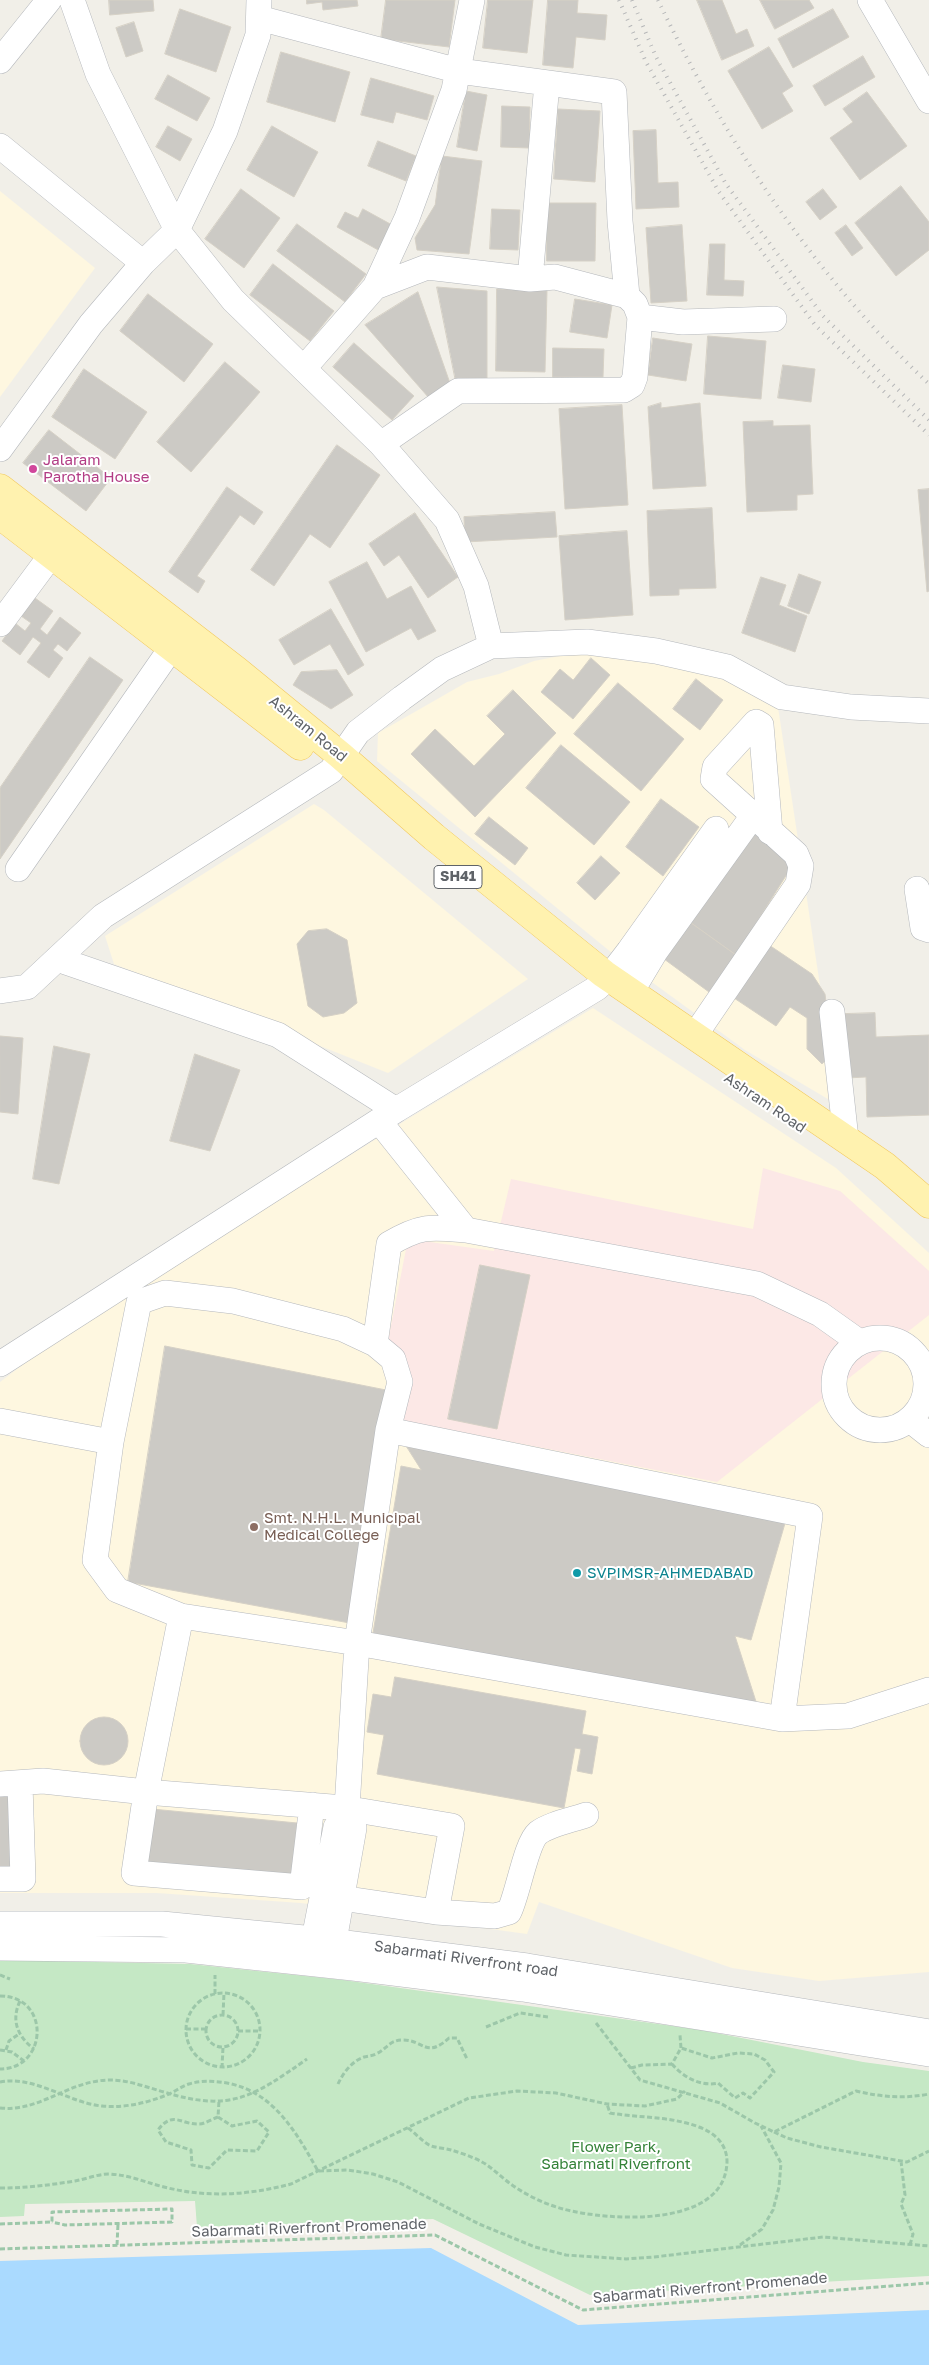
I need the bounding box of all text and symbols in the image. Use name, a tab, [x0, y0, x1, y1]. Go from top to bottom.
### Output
place label: Jalaram Parotha House	[43, 451, 149, 486]
marker: Jalaram Parotha House	[27, 463, 39, 475]
street label: Ashram Road	[265, 692, 351, 766]
road number: SH41	[434, 866, 482, 889]
street label: Ashram Road	[721, 1069, 809, 1137]
place label: Smt. N.H.L. Municipal Medical College	[264, 1509, 420, 1544]
marker: Smt. N.H.L. Municipal Medical College	[248, 1521, 260, 1533]
place label: SVPIMSR-AHMEDABAD	[587, 1564, 753, 1582]
marker: SVPIMSR-AHMEDABAD	[571, 1567, 583, 1579]
street label: Sabarmati Riverfront road	[373, 1937, 559, 1981]
park label: Flower Park, Sabarmati Riverfront	[541, 2138, 691, 2173]
street label: Sabarmati Riverfront Promenade	[191, 2215, 427, 2241]
street label: Sabarmati Riverfront Promenade	[592, 2269, 828, 2307]

